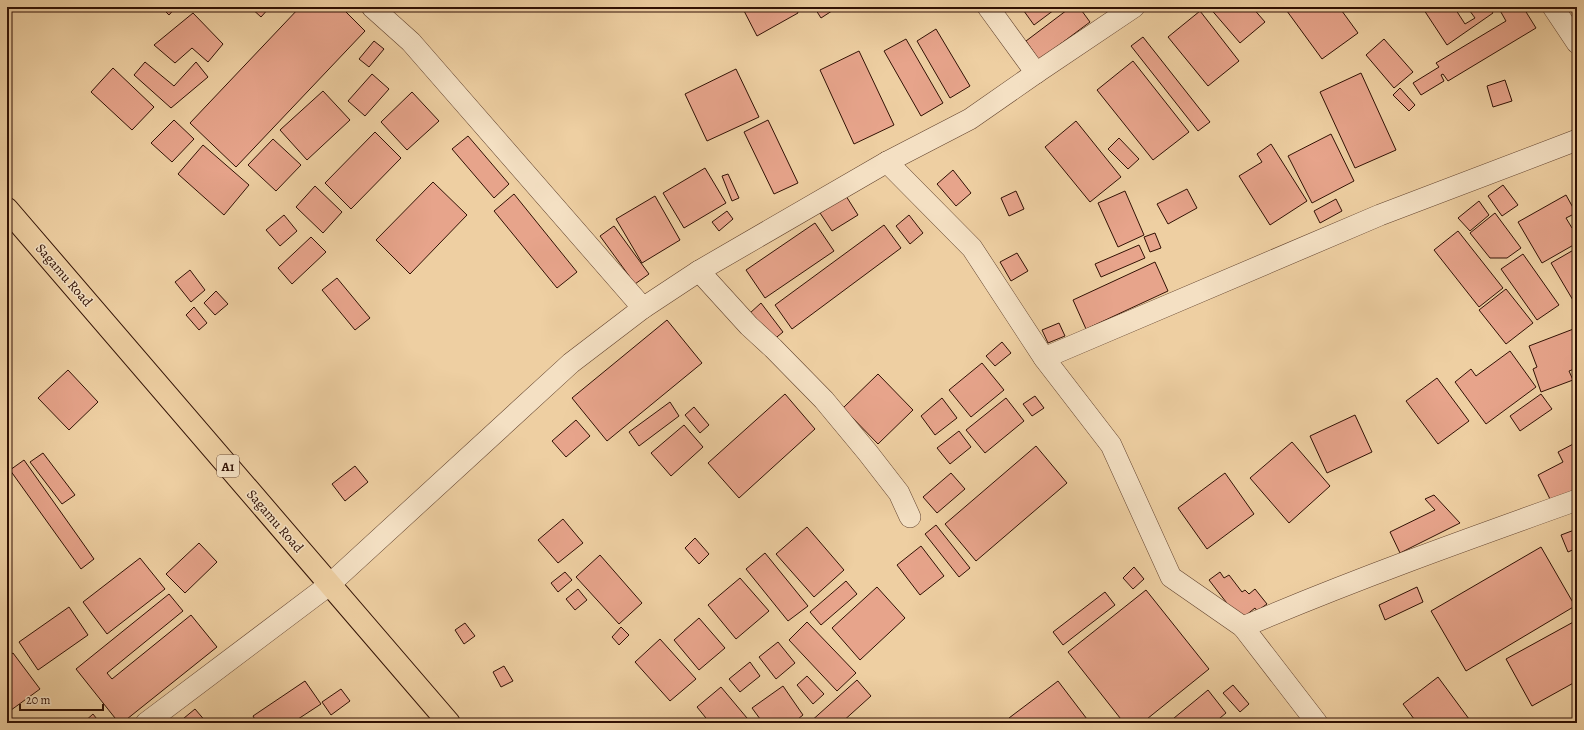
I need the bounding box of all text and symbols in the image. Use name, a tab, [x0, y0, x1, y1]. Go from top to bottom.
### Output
street label: Sagamu Road	[31, 239, 97, 311]
road number: A1	[217, 455, 239, 477]
street label: Sagamu Road	[242, 485, 308, 557]
scale bar	[20, 686, 103, 712]
text: 20 m	[26, 692, 50, 708]

